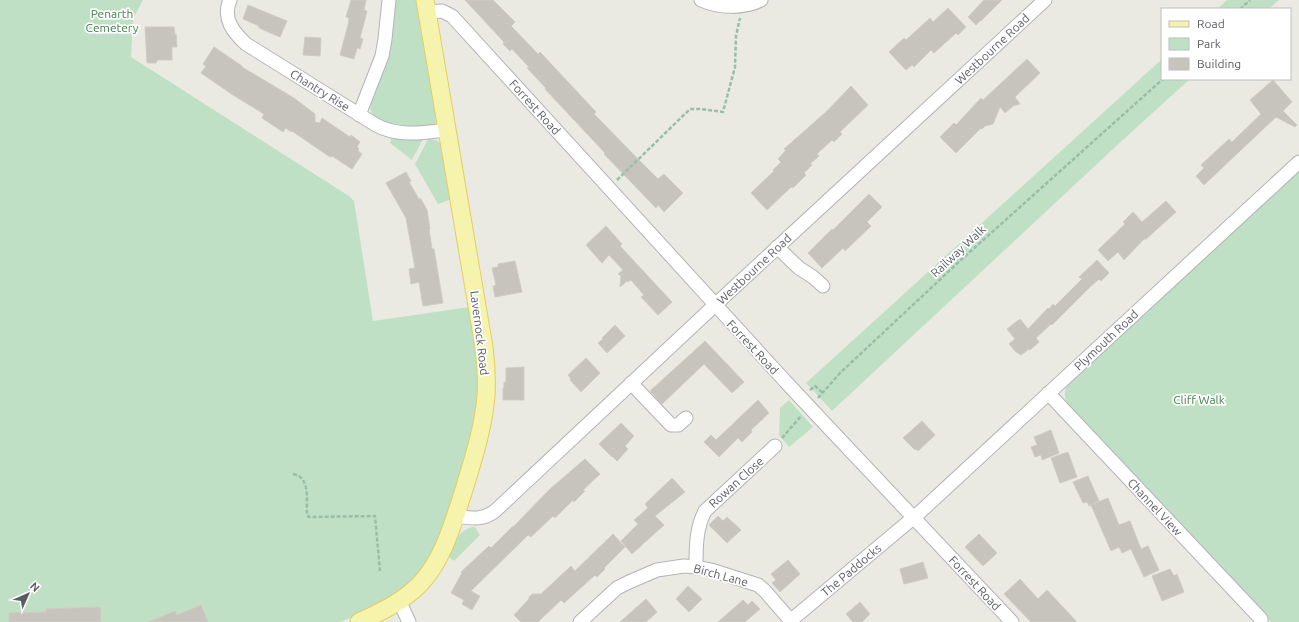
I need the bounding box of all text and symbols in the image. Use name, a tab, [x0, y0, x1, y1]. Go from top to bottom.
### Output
park label: Penarth Cemetery	[86, 7, 139, 34]
legend	[1161, 8, 1291, 80]
street label: Westbourne Road	[952, 11, 1032, 87]
text: Road	[1197, 17, 1225, 30]
text: Park	[1197, 37, 1221, 50]
text: Building	[1197, 57, 1241, 70]
street label: Chantry Rise	[288, 67, 352, 113]
street label: Forrest Road	[507, 77, 563, 137]
street label: Railway Walk	[928, 222, 988, 280]
street label: Westbourne Road	[714, 231, 794, 307]
street label: Lavernock Road	[468, 290, 492, 376]
street label: Plymouth Road	[1071, 307, 1141, 373]
street label: Forrest Road	[725, 317, 781, 377]
park label: Cliff Walk	[1173, 393, 1225, 406]
street label: Rowan Close	[706, 454, 766, 510]
street label: Channel View	[1125, 476, 1185, 539]
street label: The Paddocks	[818, 541, 884, 599]
street label: Forrest Road	[947, 553, 1003, 613]
street label: Birch Lane	[692, 561, 750, 589]
north arrow	[8, 574, 48, 614]
text: N	[28, 580, 42, 594]

